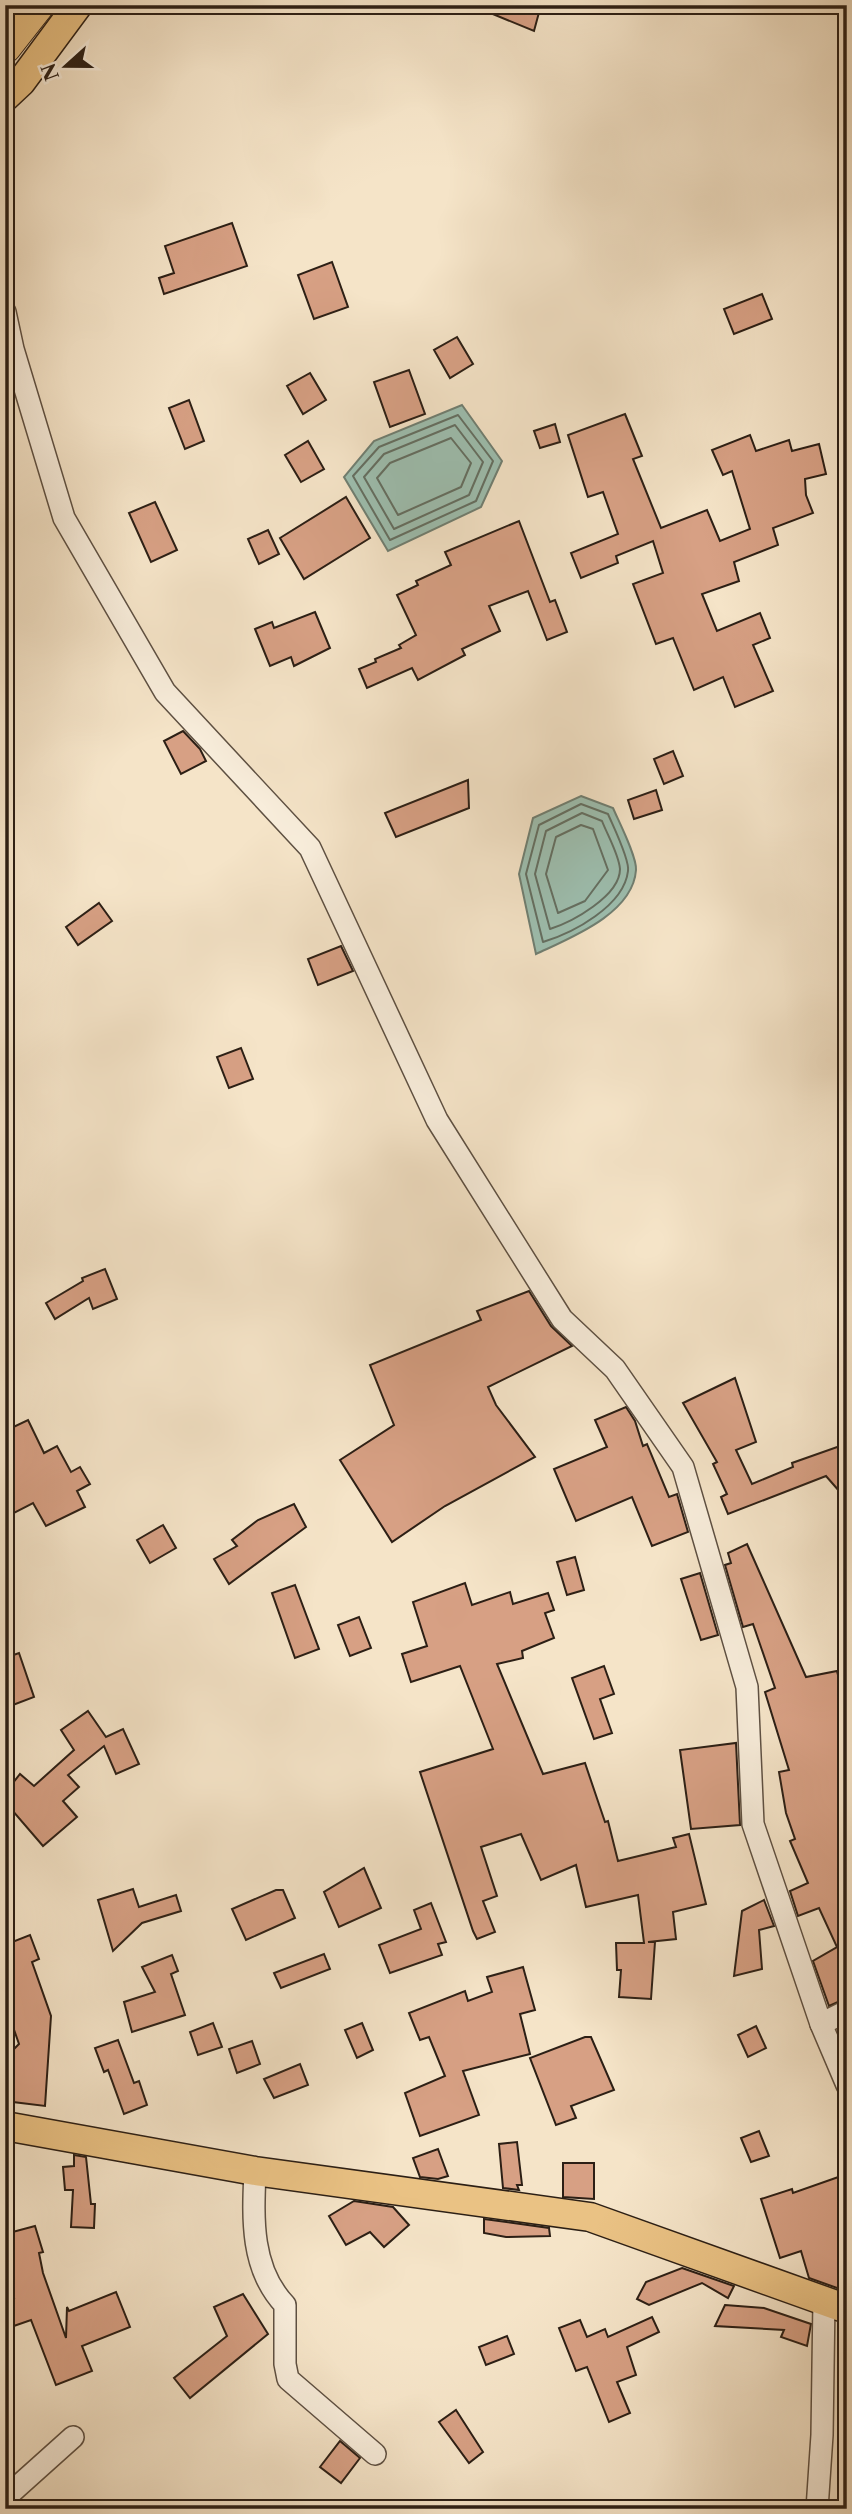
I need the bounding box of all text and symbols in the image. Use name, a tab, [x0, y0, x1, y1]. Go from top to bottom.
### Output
north arrow	[32, 32, 102, 102]
text: N	[37, 60, 64, 84]

